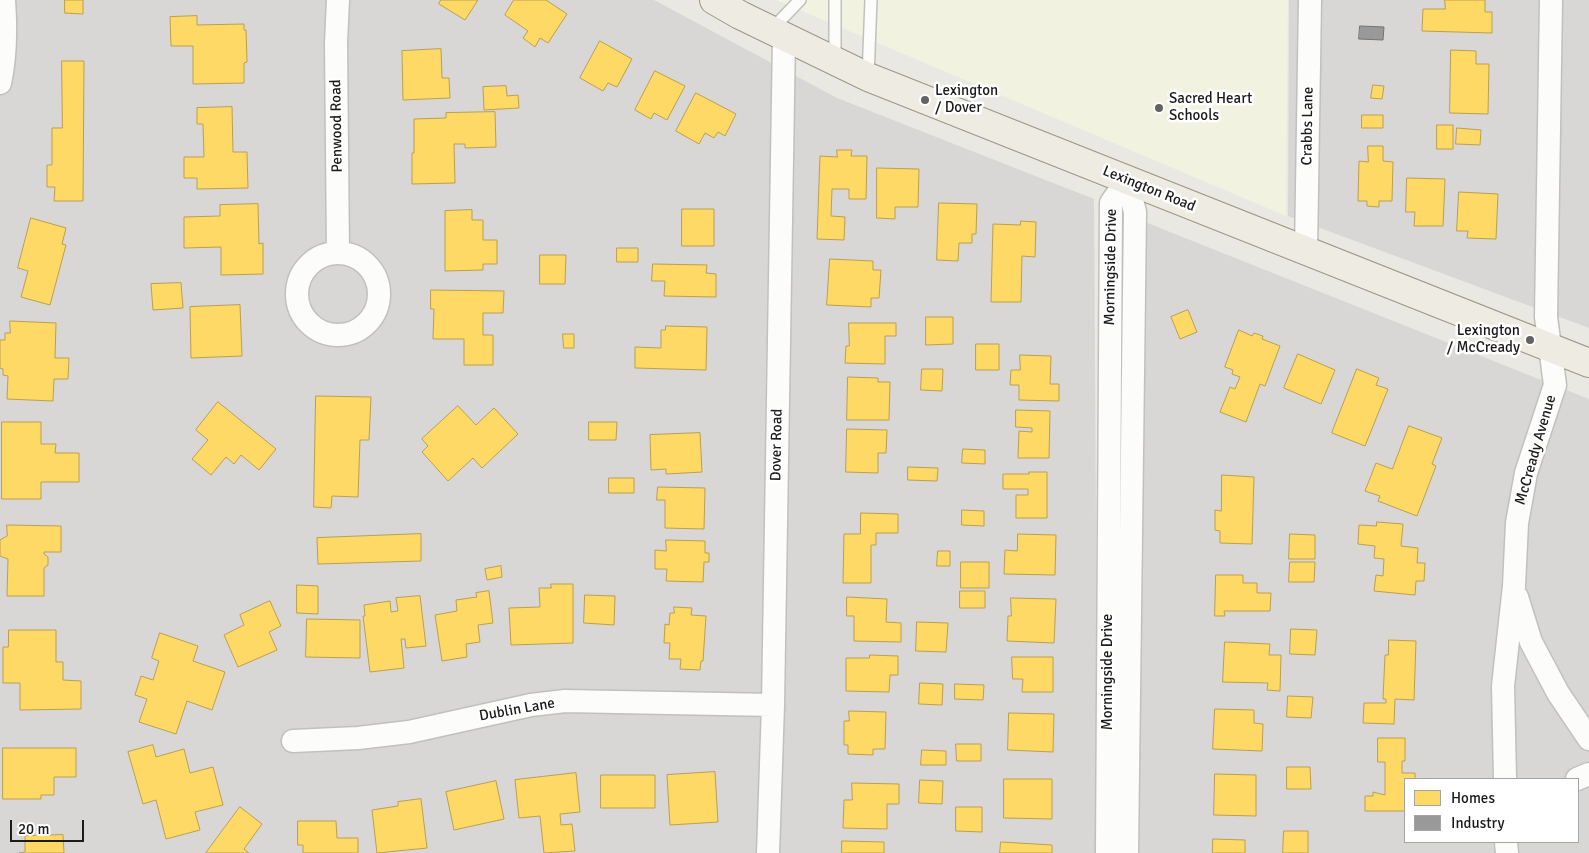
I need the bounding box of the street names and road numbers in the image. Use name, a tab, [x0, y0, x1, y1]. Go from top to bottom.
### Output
street label: Penwood Road	[327, 79, 347, 173]
street label: Crabbs Lane	[1298, 86, 1318, 166]
street label: Lexington Road	[1100, 162, 1198, 216]
street label: Morningside Drive	[1101, 208, 1121, 326]
street label: McCready Avenue	[1512, 393, 1560, 507]
street label: Dover Road	[767, 409, 787, 481]
street label: Morningside Drive	[1099, 614, 1117, 730]
street label: Dublin Lane	[478, 694, 556, 726]

